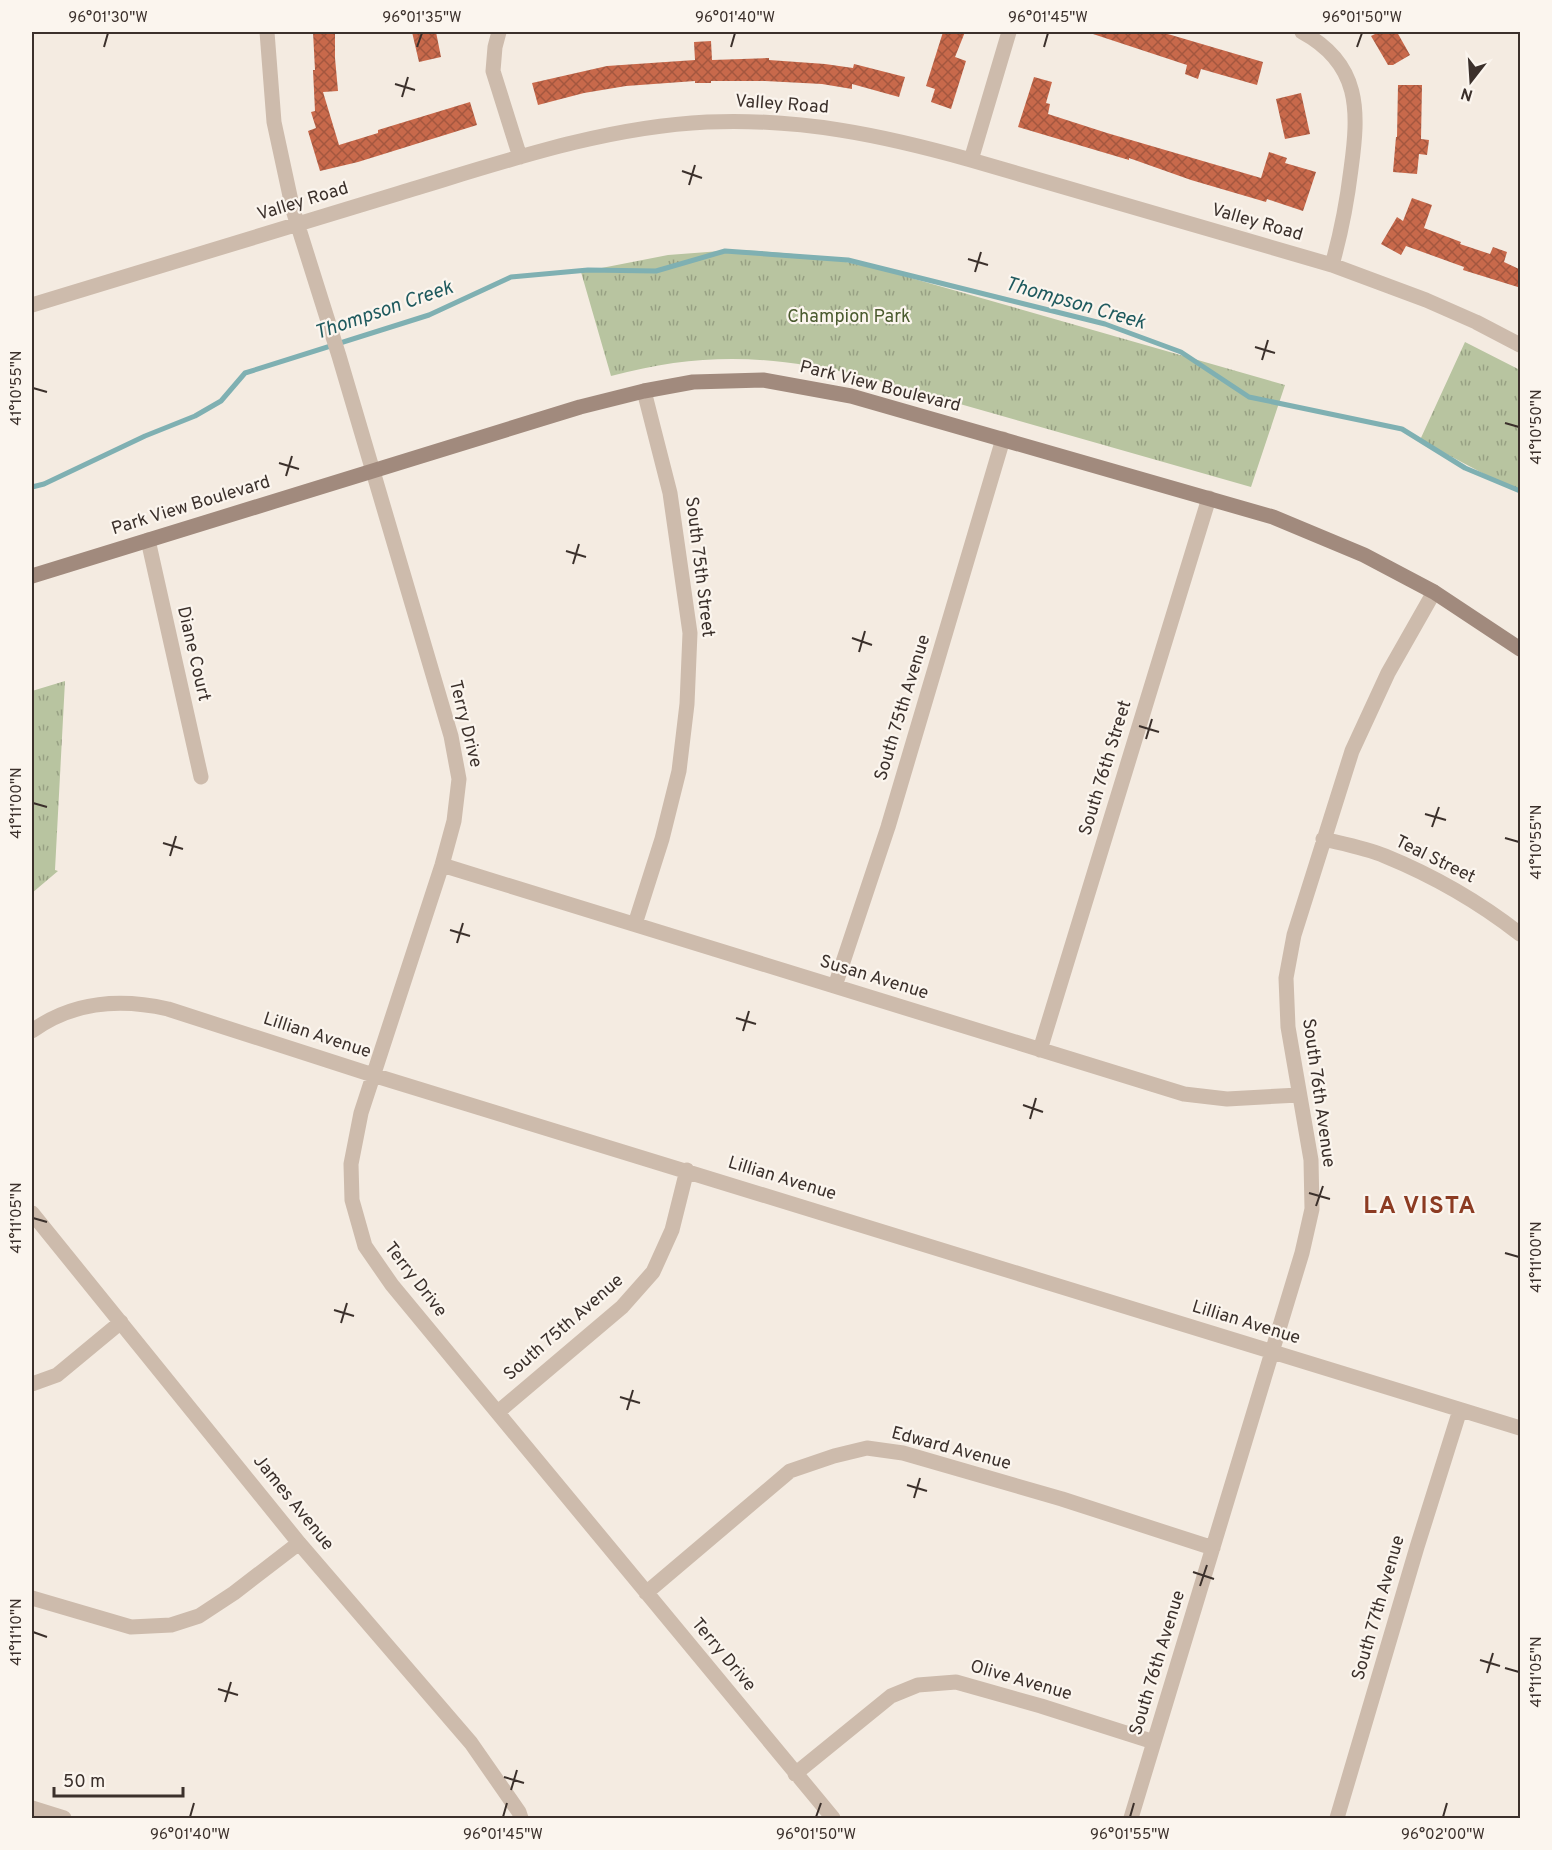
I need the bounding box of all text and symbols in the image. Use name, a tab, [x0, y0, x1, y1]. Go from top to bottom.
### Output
text: 96°01'30"W	[68, 9, 148, 28]
text: 96°01'35"W	[382, 9, 462, 28]
text: 96°01'40"W	[695, 9, 775, 28]
text: 96°01'45"W	[1008, 9, 1088, 28]
text: 96°01'50"W	[1322, 9, 1402, 28]
north arrow	[1441, 51, 1501, 111]
text: N	[1459, 82, 1476, 105]
street label: Valley Road	[734, 90, 830, 120]
street label: Valley Road	[255, 177, 351, 227]
street label: Valley Road	[1209, 199, 1305, 247]
water label: Thompson Creek	[1002, 272, 1149, 337]
water label: Thompson Creek	[311, 275, 458, 347]
park label: Champion Park	[787, 306, 911, 329]
text: 41°10'55"N	[8, 351, 27, 425]
street label: Park View Boulevard	[797, 356, 963, 418]
text: 41°10'50"N	[1528, 389, 1547, 465]
street label: Park View Boulevard	[109, 471, 273, 541]
street label: South 75th Street	[679, 495, 719, 639]
street label: Diane Court	[171, 604, 215, 704]
street label: South 75th Avenue	[870, 632, 936, 784]
street label: Terry Drive	[443, 678, 487, 770]
street label: South 76th Street	[1074, 698, 1138, 838]
text: 41°11'00"N	[8, 767, 27, 839]
text: 41°10'55"N	[1528, 805, 1547, 879]
street label: Teal Street	[1391, 831, 1479, 889]
street label: Susan Avenue	[817, 951, 931, 1005]
street label: Lillian Avenue	[260, 1008, 374, 1064]
street label: South 76th Avenue	[1296, 1017, 1340, 1169]
street label: Lillian Avenue	[725, 1152, 839, 1206]
text: 41°11'05"N	[8, 1182, 27, 1254]
district label: LA VISTA	[1363, 1192, 1477, 1222]
text: 41°11'00"N	[1528, 1221, 1547, 1293]
street label: Terry Drive	[378, 1238, 452, 1322]
street label: South 75th Avenue	[499, 1270, 629, 1386]
street label: Lillian Avenue	[1189, 1296, 1303, 1350]
street label: Edward Avenue	[889, 1422, 1013, 1476]
street label: James Avenue	[247, 1450, 339, 1556]
street label: South 77th Avenue	[1347, 1533, 1411, 1683]
street label: South 76th Avenue	[1125, 1588, 1191, 1738]
text: 41°11'10"N	[8, 1598, 27, 1666]
street label: Terry Drive	[686, 1613, 760, 1697]
text: 41°11'05"N	[1528, 1636, 1547, 1708]
street label: Olive Avenue	[967, 1655, 1075, 1707]
scale bar	[54, 1760, 183, 1798]
text: 50 m	[63, 1771, 105, 1794]
text: 96°01'40"W	[150, 1826, 230, 1845]
text: 96°01'45"W	[463, 1826, 543, 1845]
text: 96°01'50"W	[776, 1826, 856, 1845]
text: 96°01'55"W	[1090, 1826, 1170, 1845]
text: 96°02'00"W	[1401, 1826, 1485, 1845]

